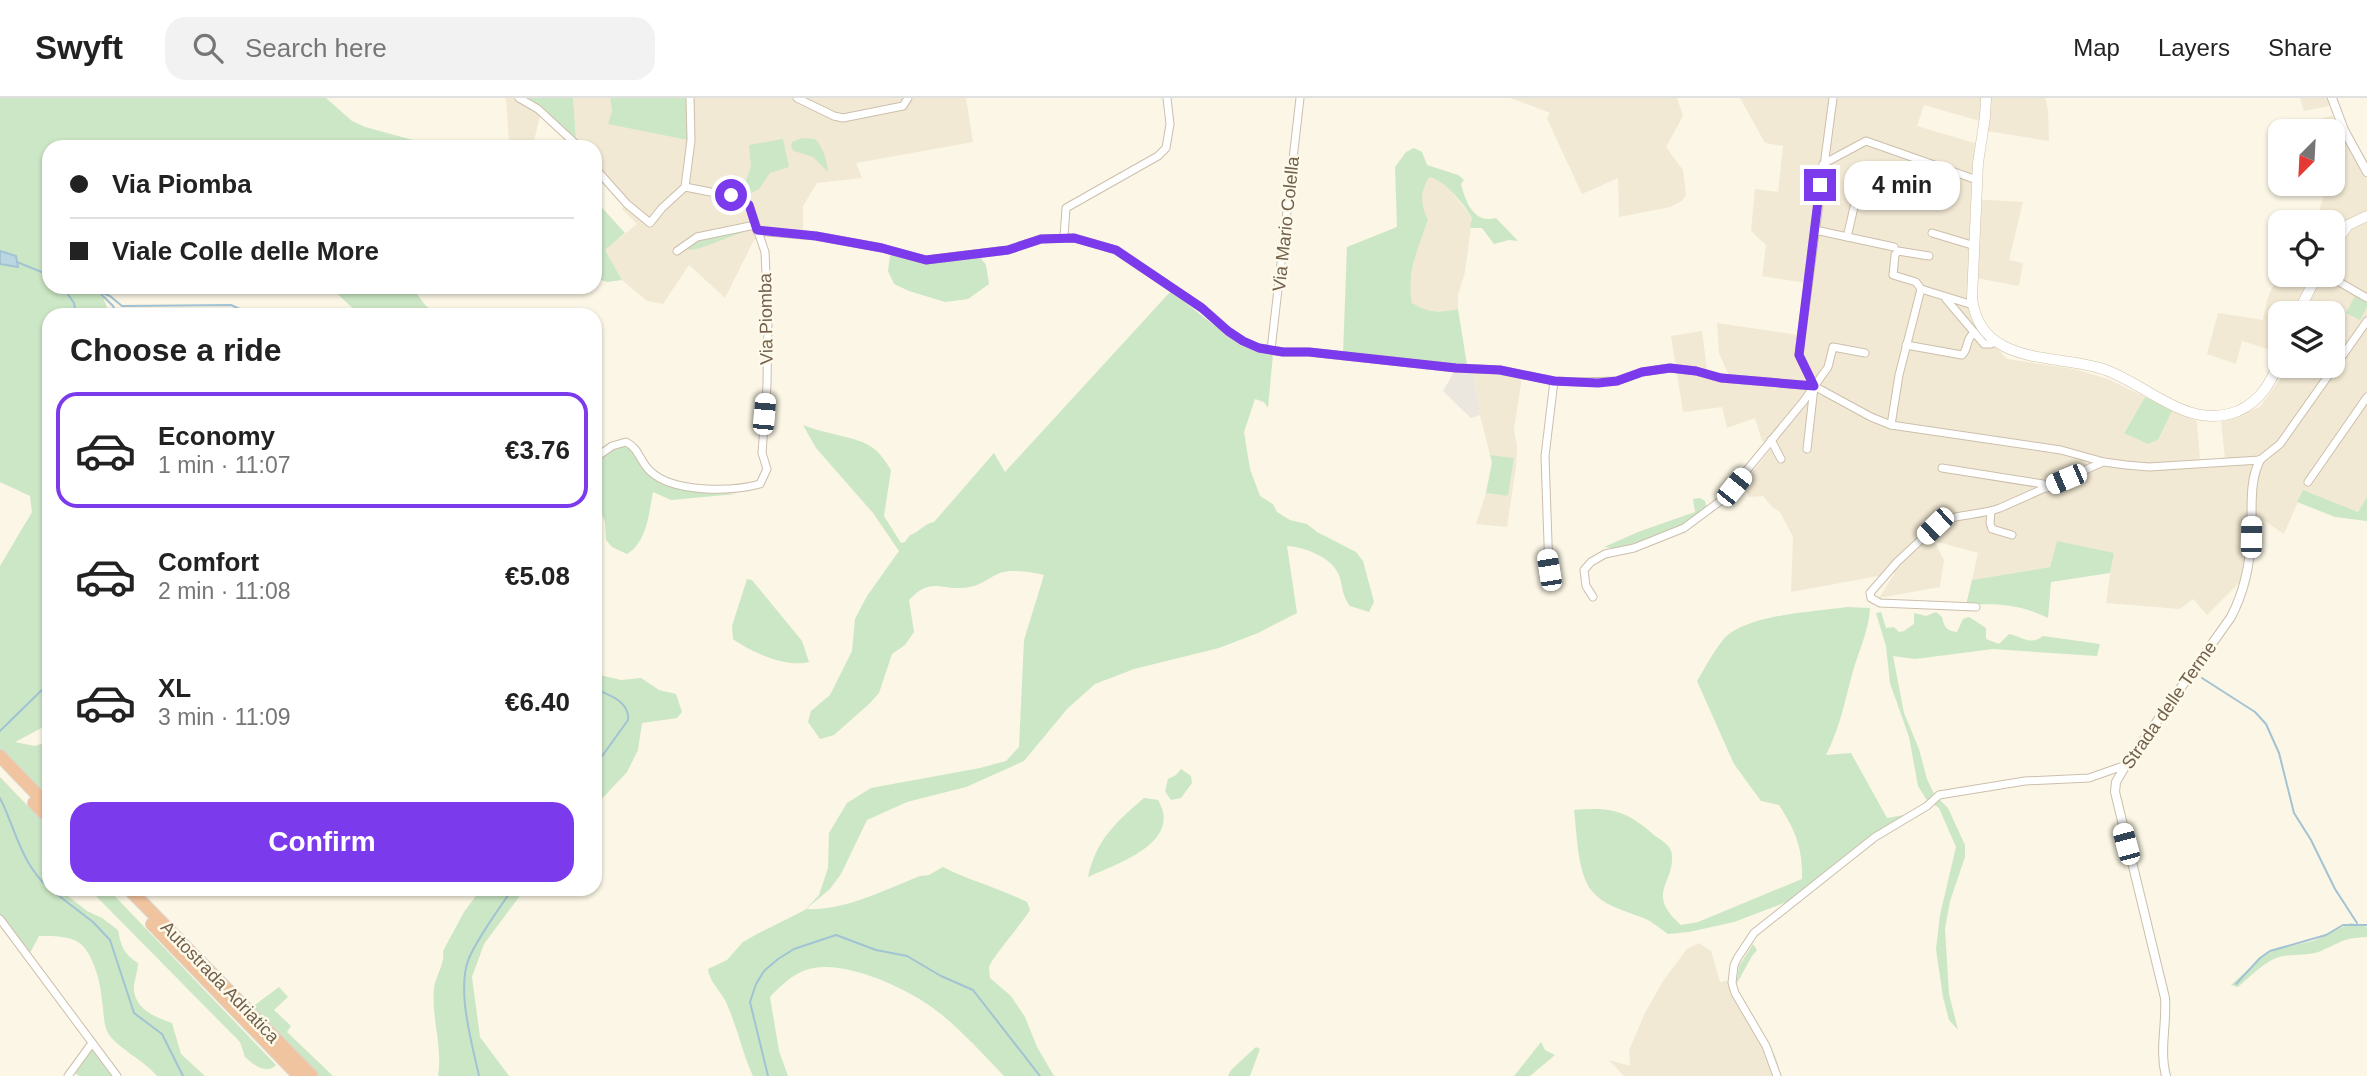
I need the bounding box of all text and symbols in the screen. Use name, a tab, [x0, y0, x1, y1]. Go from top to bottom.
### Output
search box	[165, 17, 655, 80]
text: Swyft	[35, 29, 123, 66]
icon: search	[189, 29, 227, 67]
text: Search here	[245, 33, 387, 63]
text: Map	[2073, 34, 2120, 61]
text: Layers	[2158, 34, 2230, 61]
text: Share	[2268, 34, 2332, 61]
north arrow	[2268, 119, 2345, 196]
map controls	[2268, 119, 2345, 378]
street label: Via Mario Colella	[1269, 154, 1303, 293]
callout: 4 min	[1844, 160, 1960, 210]
text: Via Piomba	[112, 169, 252, 199]
route end	[1804, 169, 1836, 201]
text: 4 min	[1872, 172, 1932, 198]
route start	[715, 179, 747, 211]
button: locate	[2268, 210, 2345, 287]
text: Viale Colle delle More	[112, 236, 379, 266]
street label: Via Piomba	[755, 272, 777, 365]
button: layers	[2268, 301, 2345, 378]
text: Choose a ride	[70, 332, 282, 368]
car	[752, 392, 777, 436]
icon: car	[74, 419, 137, 482]
text: Economy	[158, 421, 275, 451]
text: €3.76	[505, 435, 570, 465]
text: 1 min · 11:07	[158, 452, 291, 478]
car	[2043, 461, 2090, 497]
car	[1713, 464, 1756, 510]
car	[1913, 504, 1958, 548]
car	[2241, 516, 2262, 558]
icon: car	[74, 545, 137, 608]
text: Comfort	[158, 547, 259, 577]
car	[1536, 548, 1563, 592]
text: €5.08	[505, 561, 570, 591]
text: 2 min · 11:08	[158, 578, 291, 604]
street label: Strada delle Terme	[2118, 638, 2220, 772]
icon: car	[74, 671, 137, 734]
text: XL	[158, 673, 191, 703]
text: €6.40	[505, 687, 570, 717]
text: 3 min · 11:09	[158, 704, 291, 730]
button: Confirm	[70, 802, 574, 882]
car	[2111, 821, 2142, 867]
street label: Autostrada Adriatica	[157, 917, 284, 1048]

